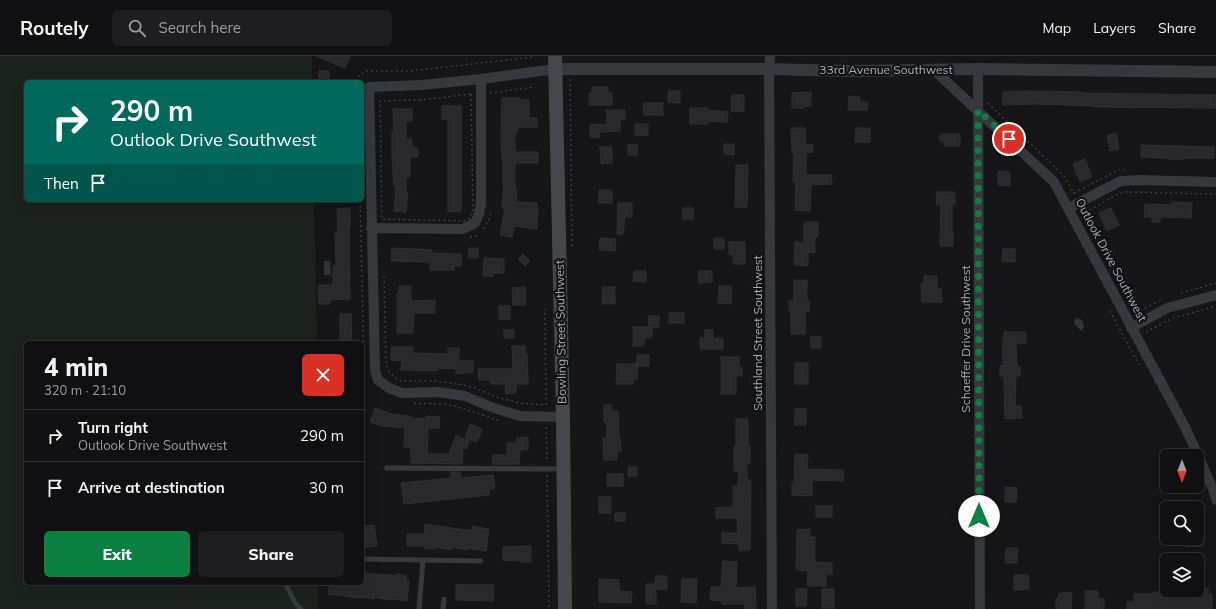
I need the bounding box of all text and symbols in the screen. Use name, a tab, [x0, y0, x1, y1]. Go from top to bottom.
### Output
search box	[112, 10, 392, 46]
text: Routely	[20, 16, 88, 40]
icon: search	[126, 17, 148, 39]
text: Search here	[158, 18, 241, 37]
text: Map	[1042, 19, 1071, 37]
text: Layers	[1093, 19, 1136, 37]
text: Share	[1158, 19, 1196, 37]
street label: 33rd Avenue Southwest	[819, 62, 953, 77]
text: 290 m	[110, 93, 193, 128]
icon: right	[44, 96, 96, 148]
pin	[992, 122, 1026, 156]
text: Outlook Drive Southwest	[110, 128, 317, 151]
icon: arrive	[998, 128, 1020, 150]
icon: arrive	[87, 172, 109, 194]
text: Then	[44, 174, 79, 193]
street label: Outlook Drive Southwest	[1072, 195, 1150, 324]
street label: Southland Street Southwest	[750, 255, 765, 411]
street label: Bowling Street Southwest	[552, 260, 569, 404]
street label: Schaeffer Drive Southwest	[958, 265, 973, 413]
text: 4 min	[44, 352, 108, 382]
button: close	[302, 354, 344, 396]
text: 320 m · 21:10	[44, 382, 126, 398]
text: Turn right	[78, 418, 148, 437]
icon: right	[44, 425, 66, 447]
text: 290 m	[300, 426, 344, 445]
text: Outlook Drive Southwest	[78, 437, 227, 453]
north arrow	[1160, 449, 1204, 493]
map controls	[1160, 449, 1204, 597]
icon: arrive	[44, 477, 66, 499]
text: Arrive at destination	[78, 478, 225, 497]
text: 30 m	[309, 478, 344, 497]
position arrow	[958, 495, 1000, 537]
button: search	[1160, 501, 1204, 545]
button: Exit	[44, 531, 190, 577]
button: Share	[198, 531, 344, 577]
button: layers	[1160, 553, 1204, 597]

